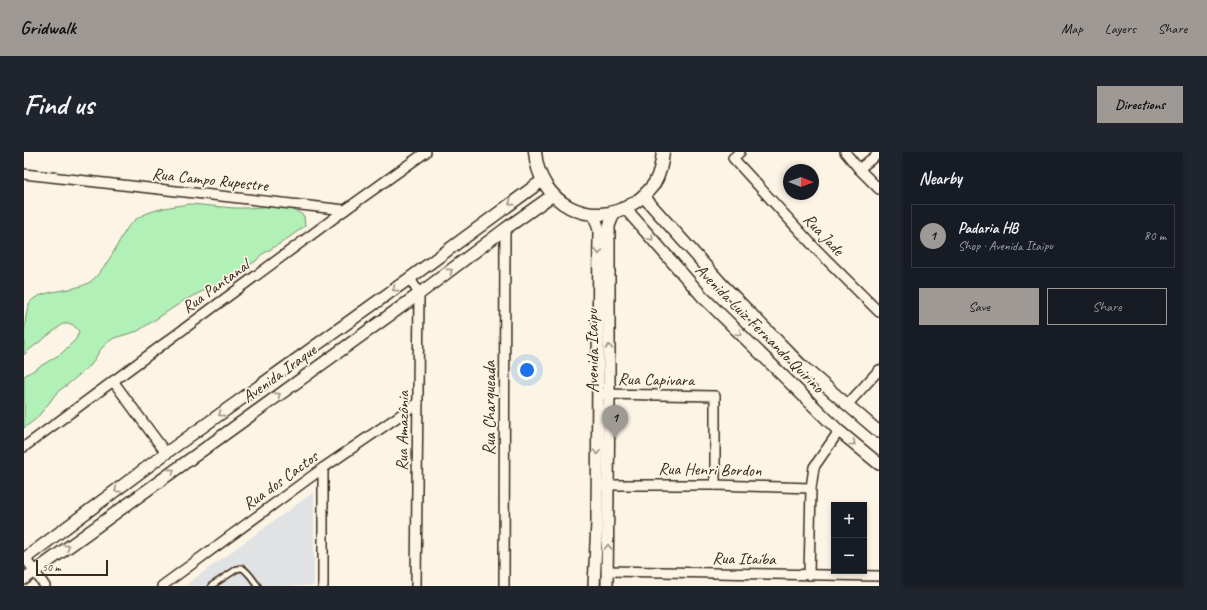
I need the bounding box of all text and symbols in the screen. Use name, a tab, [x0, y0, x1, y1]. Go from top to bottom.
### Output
text: Gridwalk	[20, 16, 76, 40]
text: Map	[1061, 20, 1083, 37]
text: Layers	[1105, 20, 1136, 37]
text: Share	[1158, 20, 1187, 37]
button: Directions	[1097, 86, 1183, 123]
text: Find us	[24, 87, 94, 122]
street label: Rua Campo Rupestre	[151, 163, 270, 196]
north arrow	[783, 164, 819, 200]
text: Nearby	[919, 168, 962, 189]
one-way arrow	[509, 199, 516, 206]
street label: Rua Jade	[799, 209, 849, 261]
text: Padaria HB	[958, 219, 1018, 238]
text: 1	[930, 228, 936, 244]
text: 80 m	[1144, 228, 1166, 244]
one-way arrow	[647, 233, 654, 240]
text: Shop · Avenida Itaipu	[958, 238, 1053, 254]
one-way arrow	[595, 249, 603, 255]
street label: Rua Pantanal	[178, 253, 256, 318]
street label: Avenida Luiz Fernando Quirino	[691, 259, 829, 398]
one-way arrow	[445, 269, 452, 276]
one-way arrow	[392, 284, 399, 292]
button: Save	[919, 288, 1039, 325]
button: Share	[1047, 288, 1167, 325]
street label: Avenida Itaipu	[582, 307, 603, 393]
one-way arrow	[735, 328, 742, 336]
street label: Avenida Iraque	[238, 339, 322, 407]
one-way arrow	[605, 344, 613, 350]
street label: Rua Charqueada	[479, 359, 500, 455]
your location	[517, 360, 537, 380]
street label: Rua Capivara	[618, 368, 696, 391]
street label: Rua Amazônia	[391, 390, 414, 471]
one-way arrow	[273, 393, 280, 400]
pin: 1	[602, 405, 628, 438]
one-way arrow	[219, 409, 226, 416]
one-way arrow	[849, 438, 856, 445]
street label: Rua dos Cactos	[239, 445, 323, 515]
one-way arrow	[593, 449, 601, 455]
street label: Rua Henri Bordon	[658, 458, 762, 481]
one-way arrow	[168, 468, 175, 476]
one-way arrow	[114, 486, 121, 493]
map controls	[831, 502, 867, 574]
button: +	[831, 502, 867, 538]
button: −	[831, 538, 867, 574]
one-way arrow	[604, 544, 612, 550]
one-way arrow	[62, 545, 69, 552]
street label: Rua Itaíba	[712, 547, 777, 570]
scale bar	[36, 558, 108, 577]
text: 50 m	[42, 560, 61, 574]

